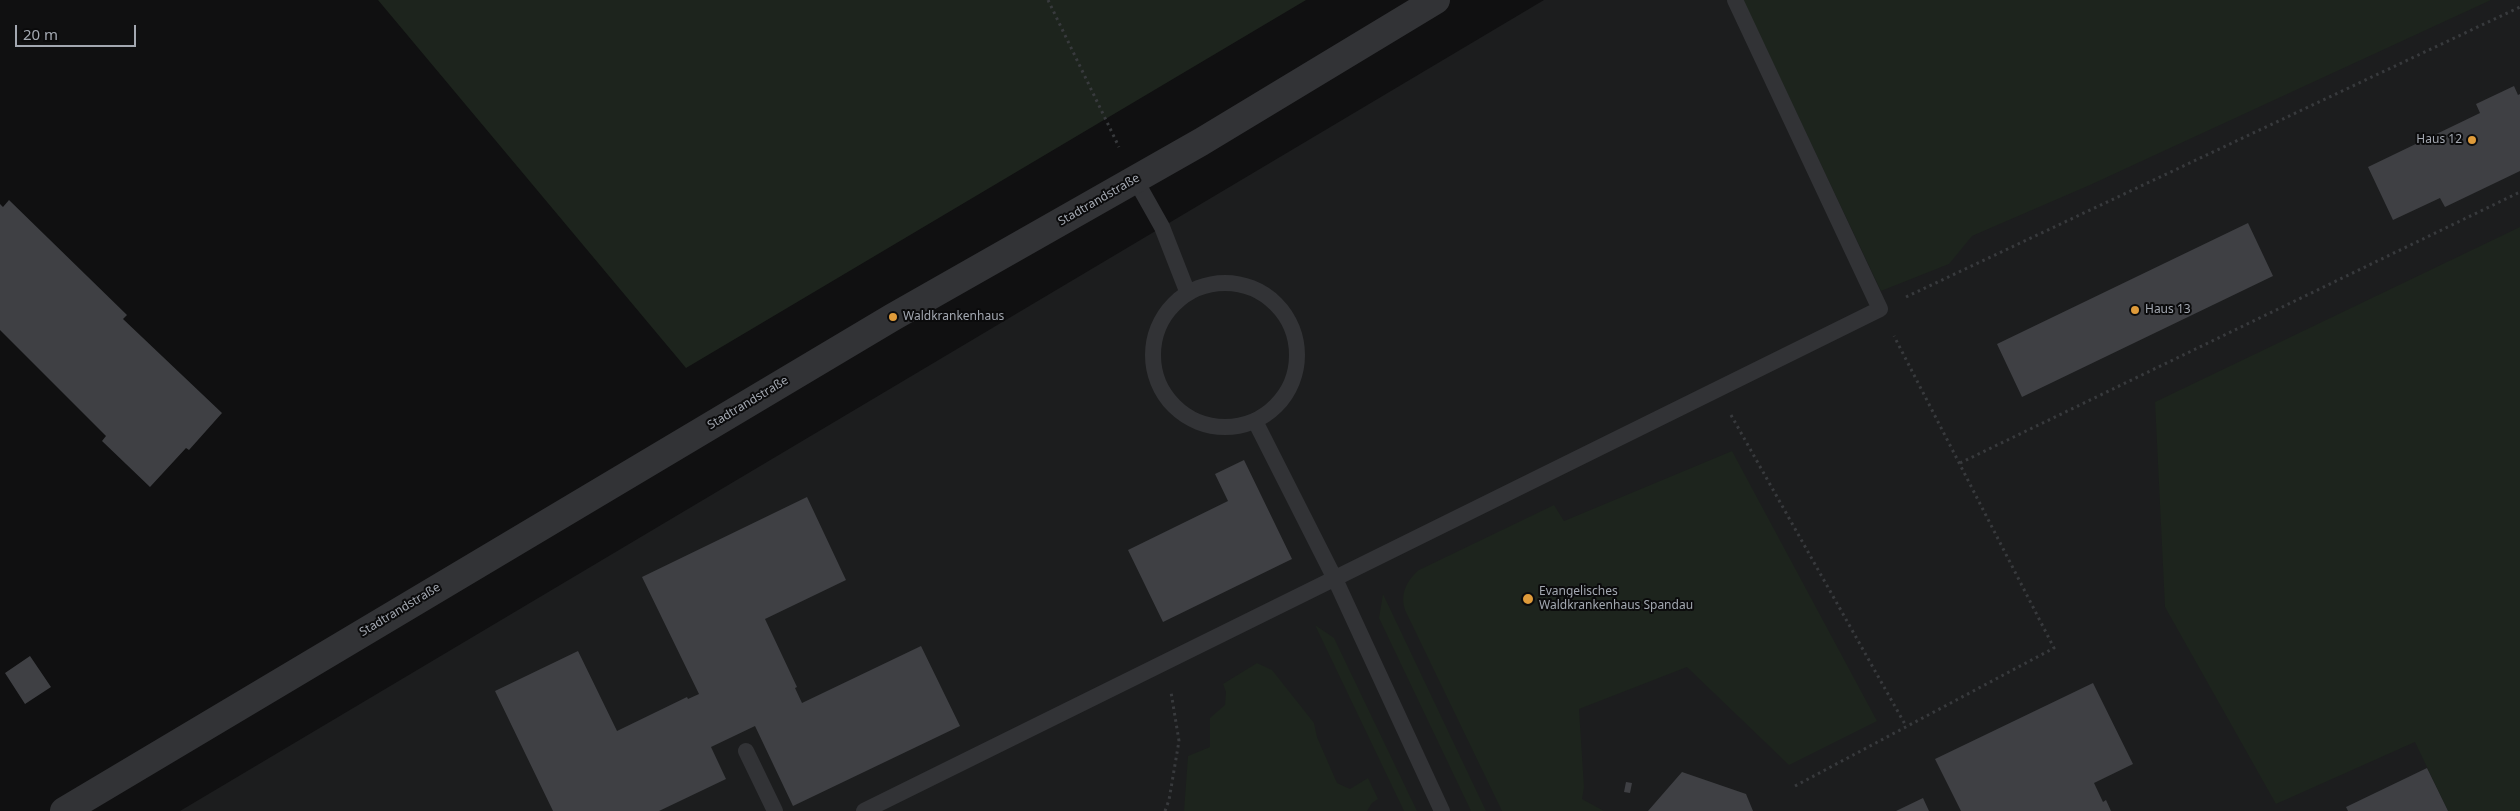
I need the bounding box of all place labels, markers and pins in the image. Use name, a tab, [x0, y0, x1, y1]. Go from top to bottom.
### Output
place label: Haus 12	[2416, 133, 2462, 147]
marker: Haus 12	[2466, 134, 2478, 146]
place label: Haus 13	[2145, 303, 2191, 317]
marker: Haus 13	[2129, 304, 2141, 316]
place label: Waldkrankenhaus	[903, 310, 1004, 324]
marker: Waldkrankenhaus	[887, 311, 899, 323]
place label: Evangelisches Waldkrankenhaus Spandau	[1539, 585, 1693, 613]
marker: Evangelisches Waldkrankenhaus Spandau	[1521, 592, 1535, 606]

